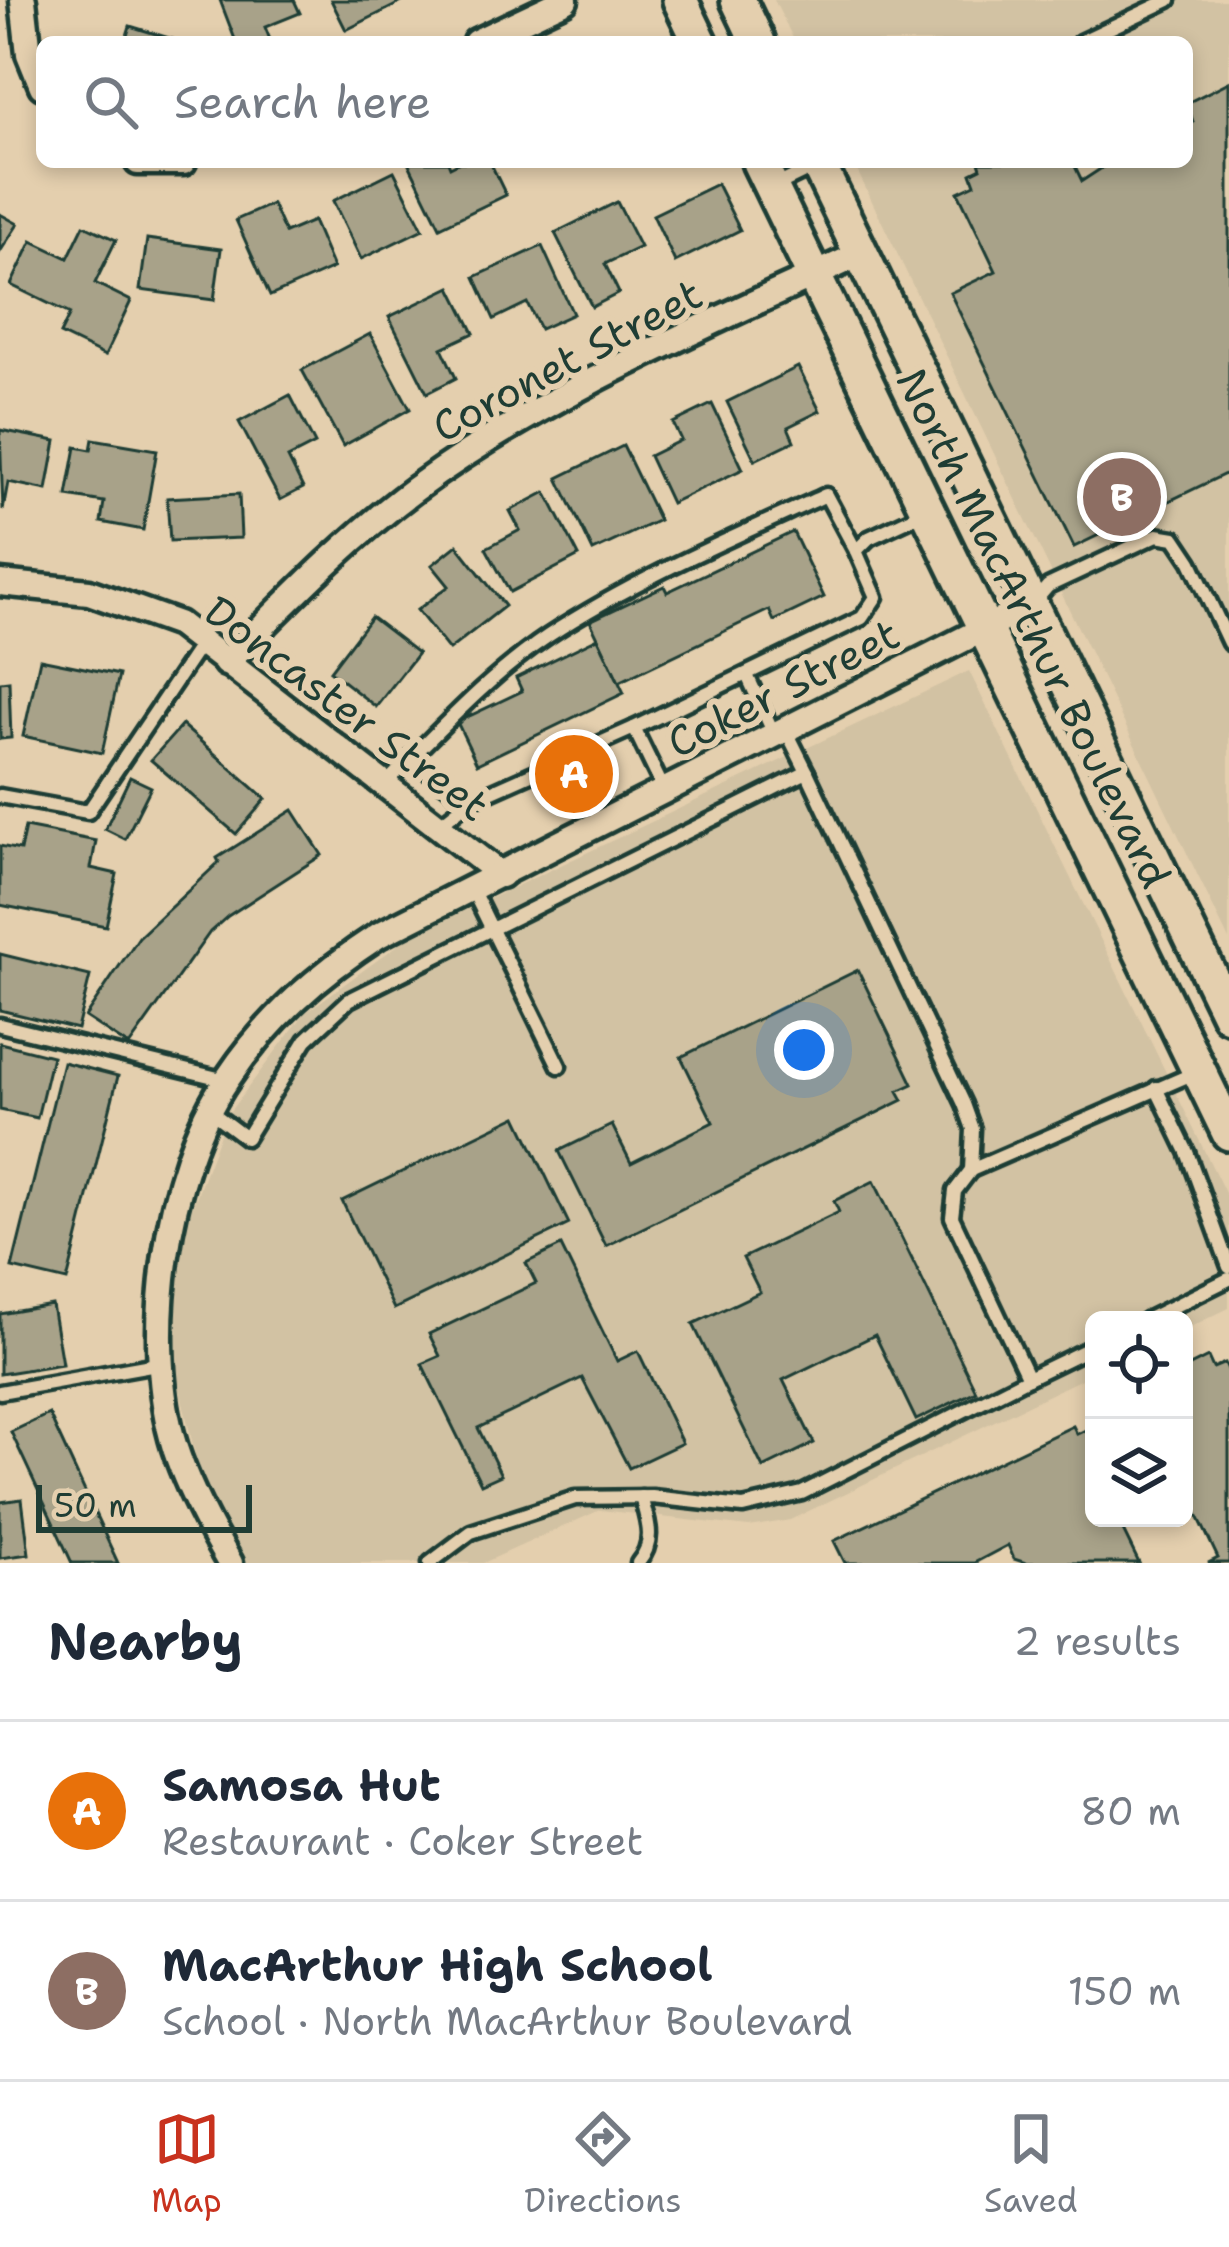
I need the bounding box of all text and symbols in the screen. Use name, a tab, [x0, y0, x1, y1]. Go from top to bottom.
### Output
search box	[36, 36, 1193, 168]
icon: search	[78, 69, 144, 135]
text: Search here	[174, 72, 431, 132]
street label: Coronet Street	[422, 265, 712, 455]
street label: North MacArthur Boulevard	[886, 360, 1182, 896]
pin: B	[1083, 452, 1161, 542]
street label: Doncaster Street	[193, 583, 501, 833]
street label: Coker Street	[658, 606, 908, 770]
pin: A	[535, 729, 613, 819]
your location	[774, 1020, 834, 1080]
map controls	[1085, 1311, 1193, 1527]
button: locate	[1085, 1311, 1193, 1419]
button: layers	[1085, 1419, 1193, 1527]
scale bar	[36, 1479, 252, 1532]
text: 50 m	[54, 1483, 137, 1528]
text: Nearby	[48, 1607, 243, 1675]
text: 2 results	[1014, 1615, 1181, 1667]
text: Samosa Hut	[162, 1755, 441, 1815]
text: A	[72, 1785, 102, 1837]
text: 80 m	[1080, 1785, 1181, 1837]
text: Restaurant · Coker Street	[162, 1815, 643, 1867]
text: MacArthur High School	[162, 1935, 713, 1995]
text: B	[75, 1965, 99, 2017]
text: 150 m	[1068, 1965, 1181, 2017]
text: School · North MacArthur Boulevard	[162, 1995, 853, 2047]
tab: Map	[151, 2106, 222, 2223]
tab: Directions	[524, 2106, 682, 2223]
tab: Saved	[984, 2106, 1078, 2223]

